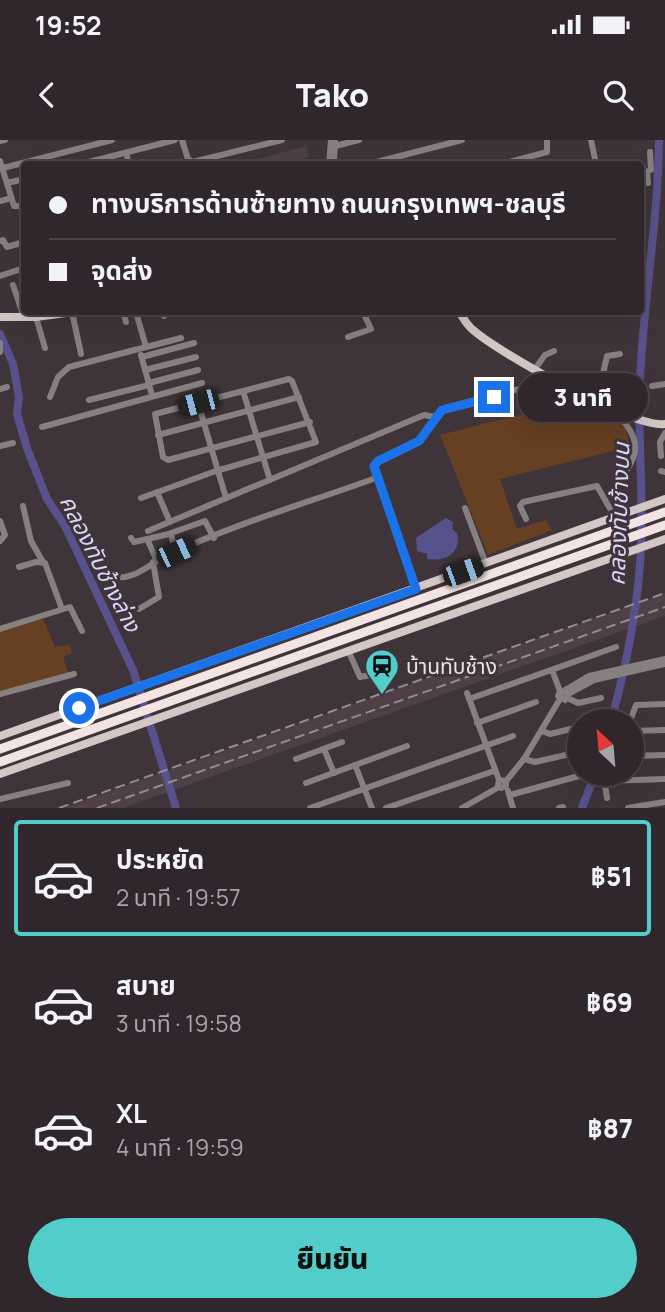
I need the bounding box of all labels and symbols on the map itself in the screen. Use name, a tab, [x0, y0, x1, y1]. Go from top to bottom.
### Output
callout: 3 นาที	[518, 372, 648, 422]
route end	[478, 381, 510, 413]
car	[175, 387, 222, 419]
water label: คลองทับช้างบน	[600, 440, 637, 586]
water label: คลองทับช้างล่าง	[53, 489, 150, 638]
car	[153, 534, 200, 570]
car	[440, 555, 487, 589]
station icon: บ้านทับช้าง	[363, 647, 401, 696]
place label: บ้านทับช้าง	[406, 652, 497, 680]
route start	[63, 692, 95, 724]
north arrow	[567, 709, 644, 786]

